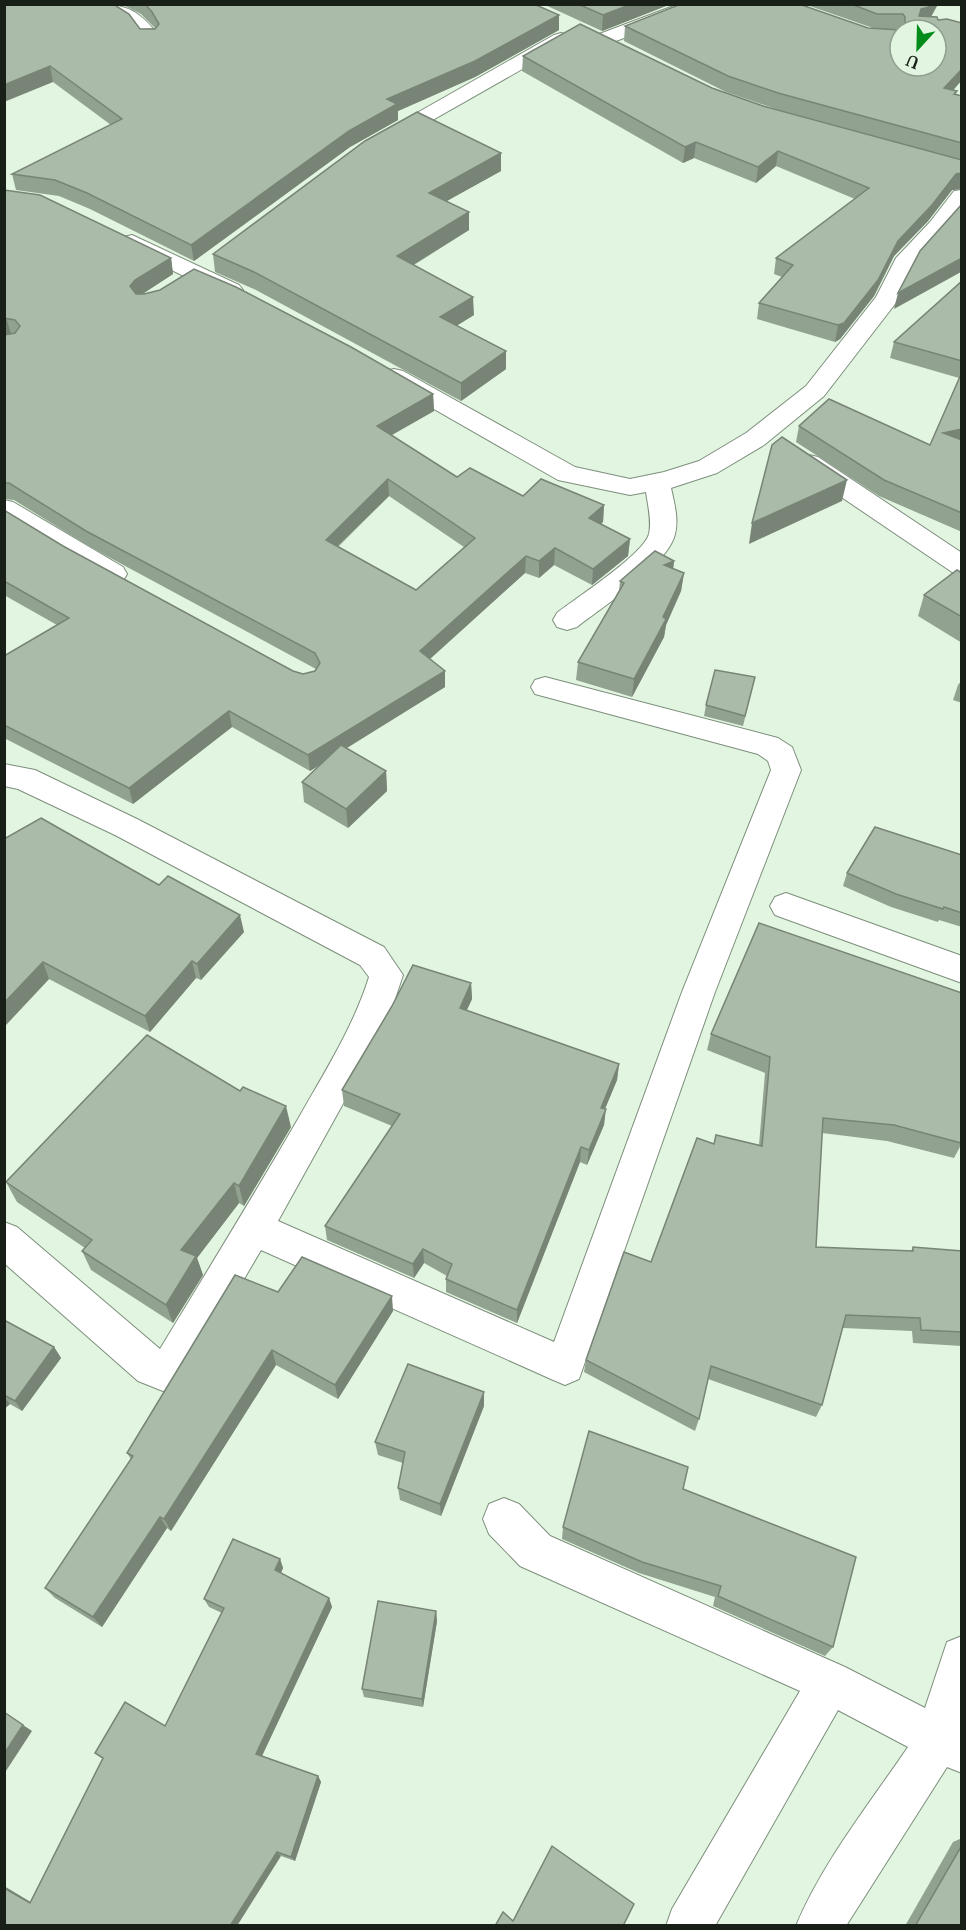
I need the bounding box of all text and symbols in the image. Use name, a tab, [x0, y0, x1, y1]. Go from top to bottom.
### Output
north arrow	[888, 18, 948, 78]
text: U	[903, 50, 922, 73]

